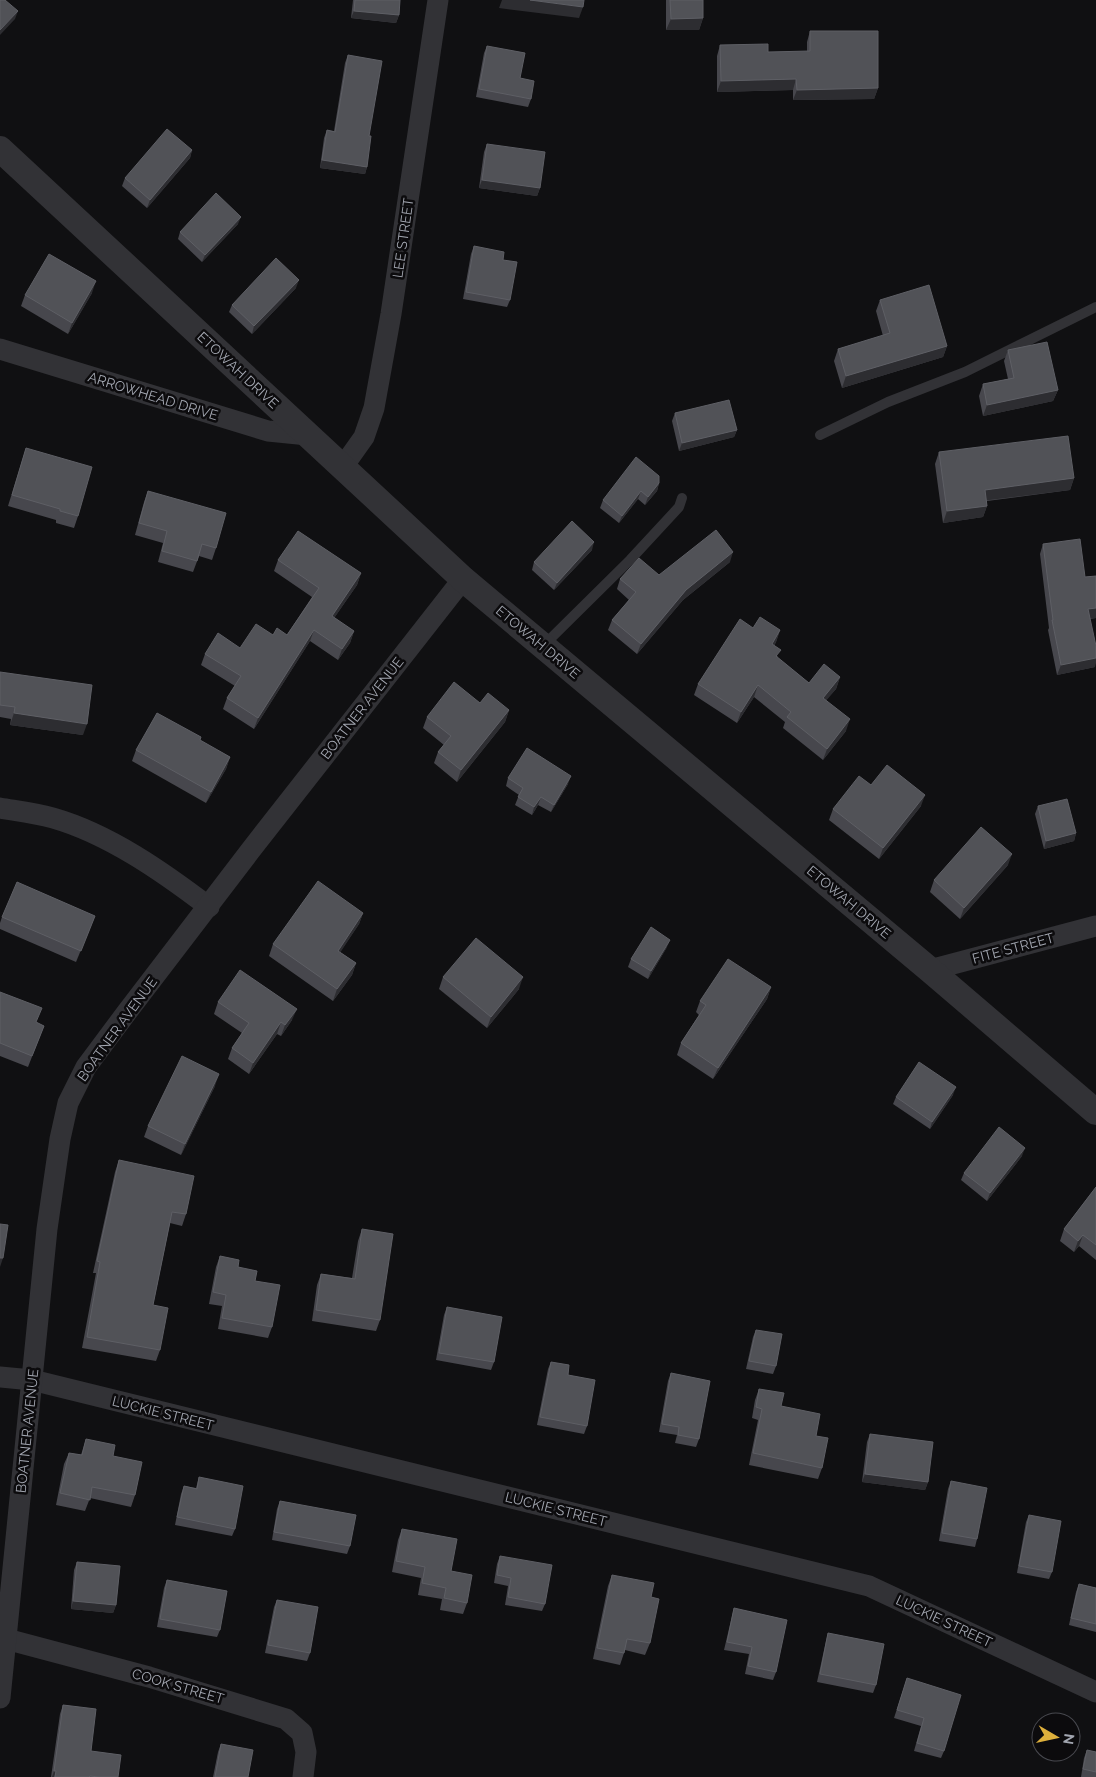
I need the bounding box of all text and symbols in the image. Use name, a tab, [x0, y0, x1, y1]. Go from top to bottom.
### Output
street label: LEE STREET	[389, 197, 417, 279]
street label: ETOWAH DRIVE	[194, 328, 282, 412]
street label: ARROWHEAD DRIVE	[86, 369, 220, 423]
street label: ETOWAH DRIVE	[493, 602, 583, 682]
street label: BOATNER AVENUE	[317, 654, 407, 762]
street label: ETOWAH DRIVE	[804, 862, 894, 942]
street label: FITE STREET	[970, 929, 1056, 967]
street label: BOATNER AVENUE	[74, 974, 160, 1084]
street label: BOATNER AVENUE	[13, 1368, 41, 1494]
street label: LUCKIE STREET	[110, 1393, 216, 1433]
street label: LUCKIE STREET	[503, 1489, 609, 1529]
street label: LUCKIE STREET	[893, 1592, 995, 1650]
street label: COOK STREET	[130, 1665, 226, 1707]
north arrow	[1031, 1712, 1081, 1762]
text: N	[1060, 1733, 1078, 1746]

